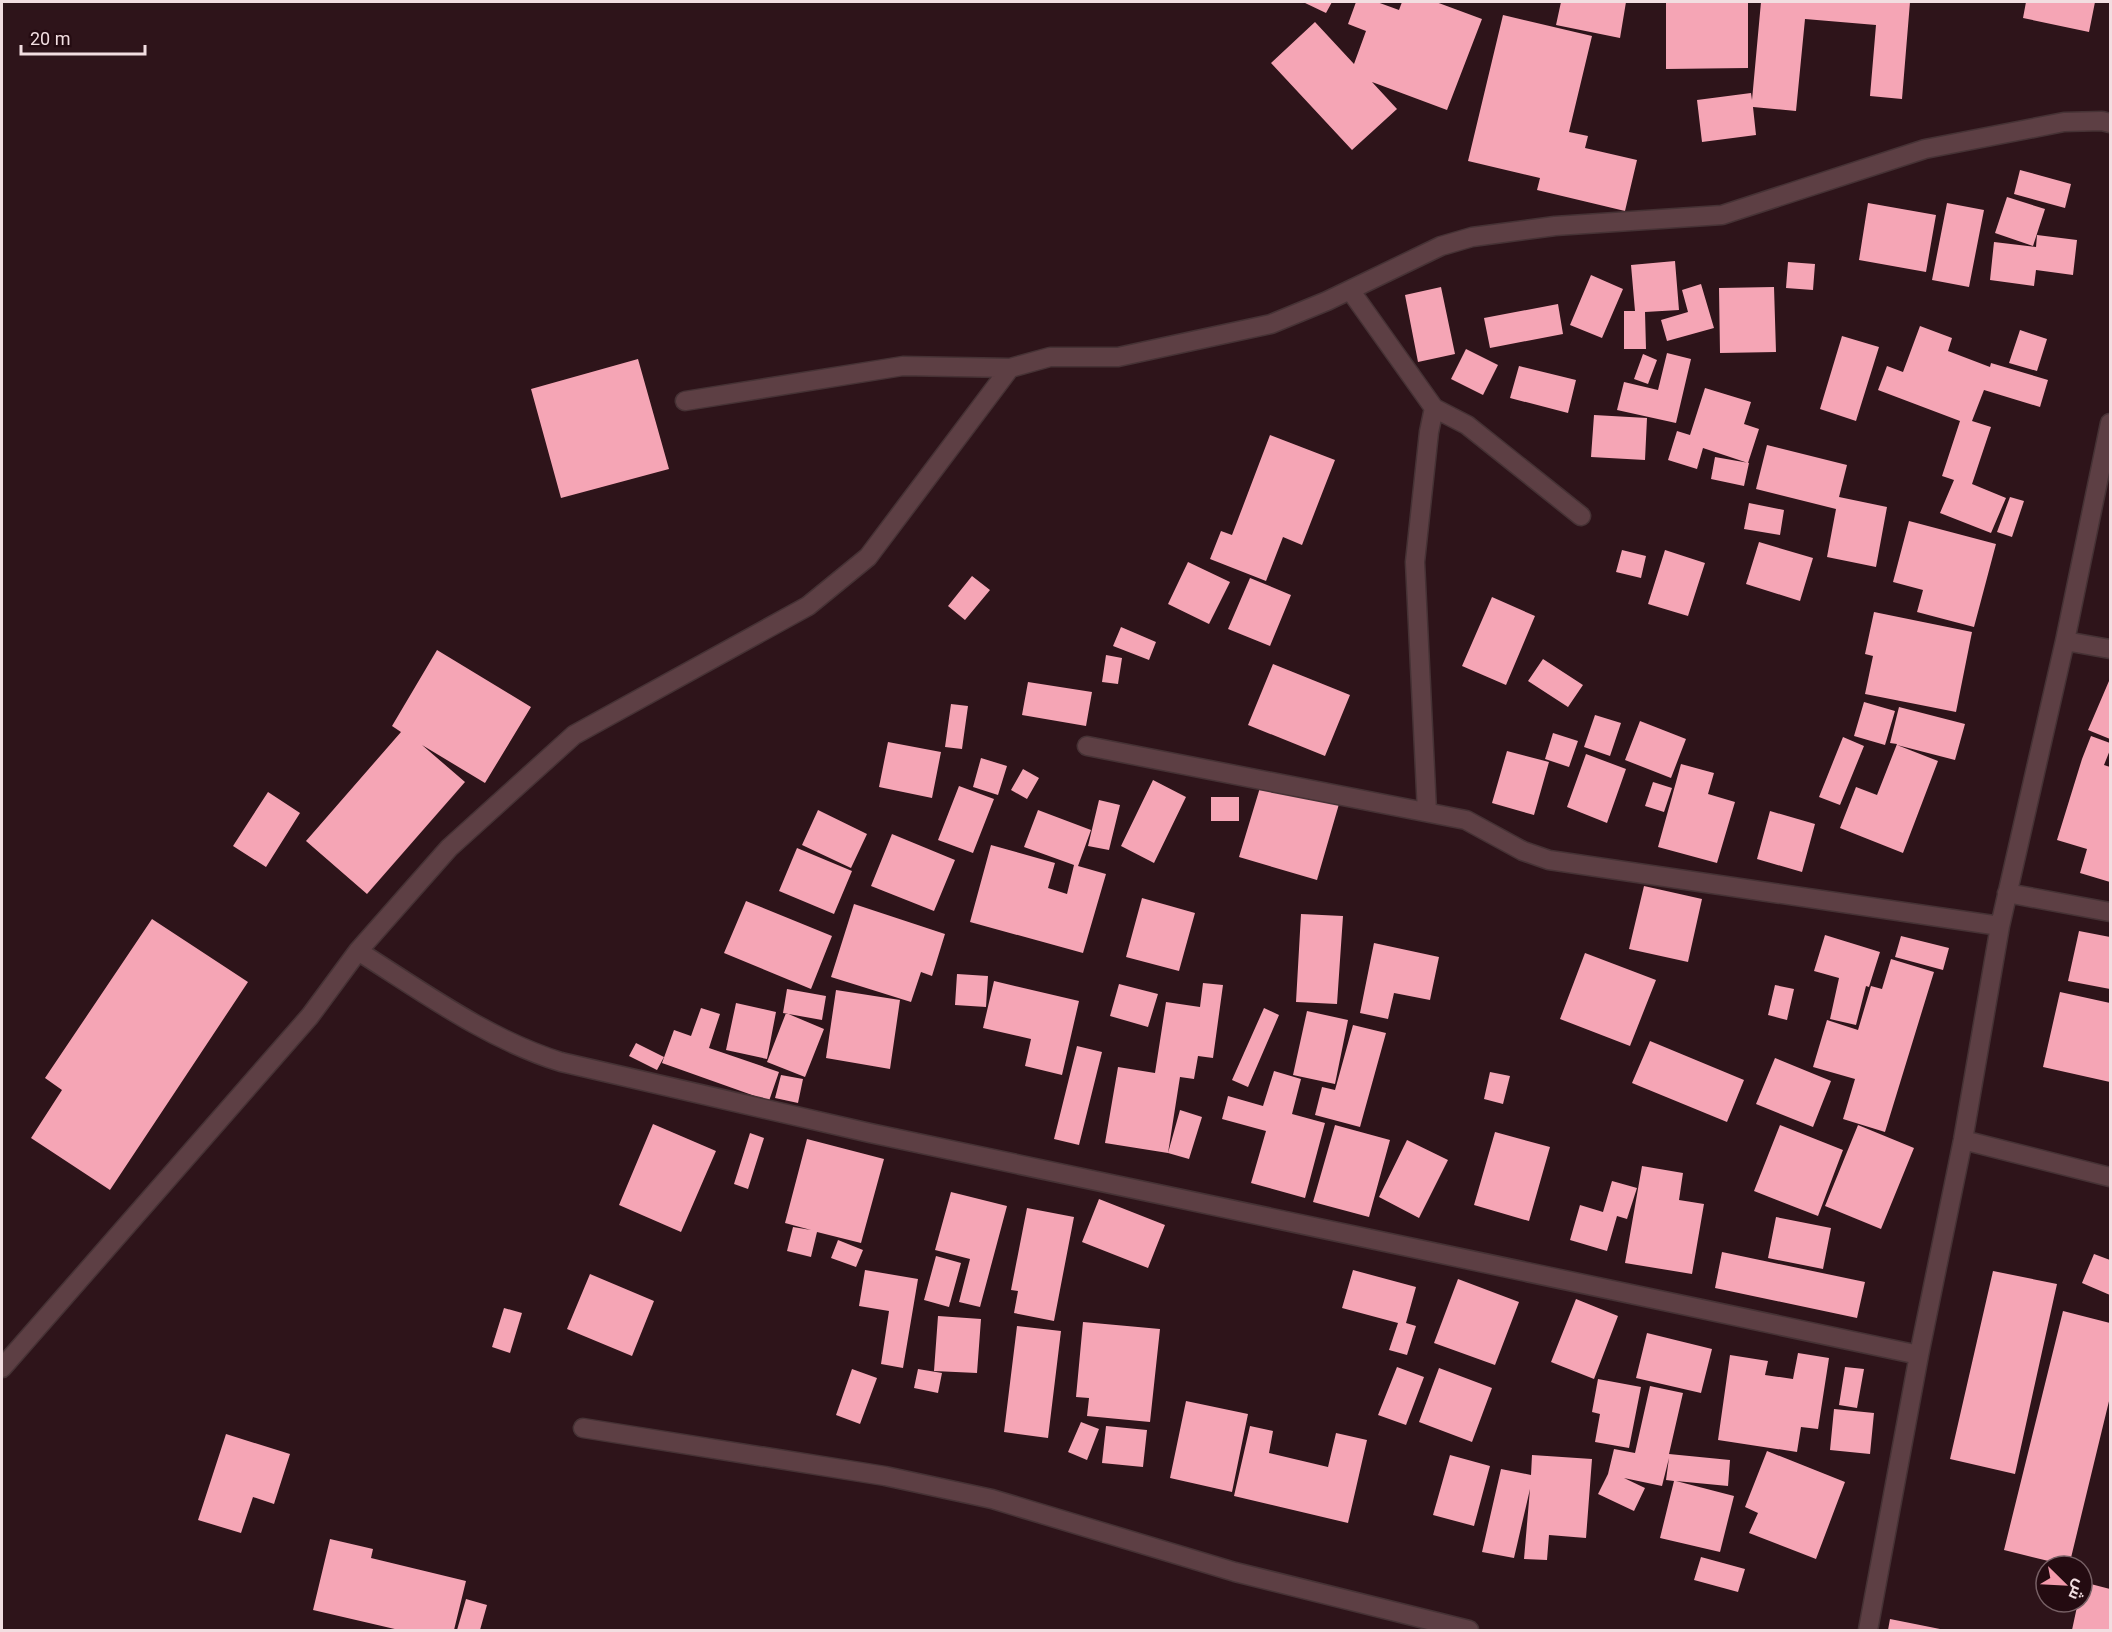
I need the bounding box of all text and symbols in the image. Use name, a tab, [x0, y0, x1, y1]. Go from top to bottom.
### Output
scale bar	[21, 18, 146, 56]
text: 20 m	[30, 28, 70, 49]
north arrow	[2034, 1554, 2094, 1614]
text: ش	[2064, 1577, 2090, 1603]

